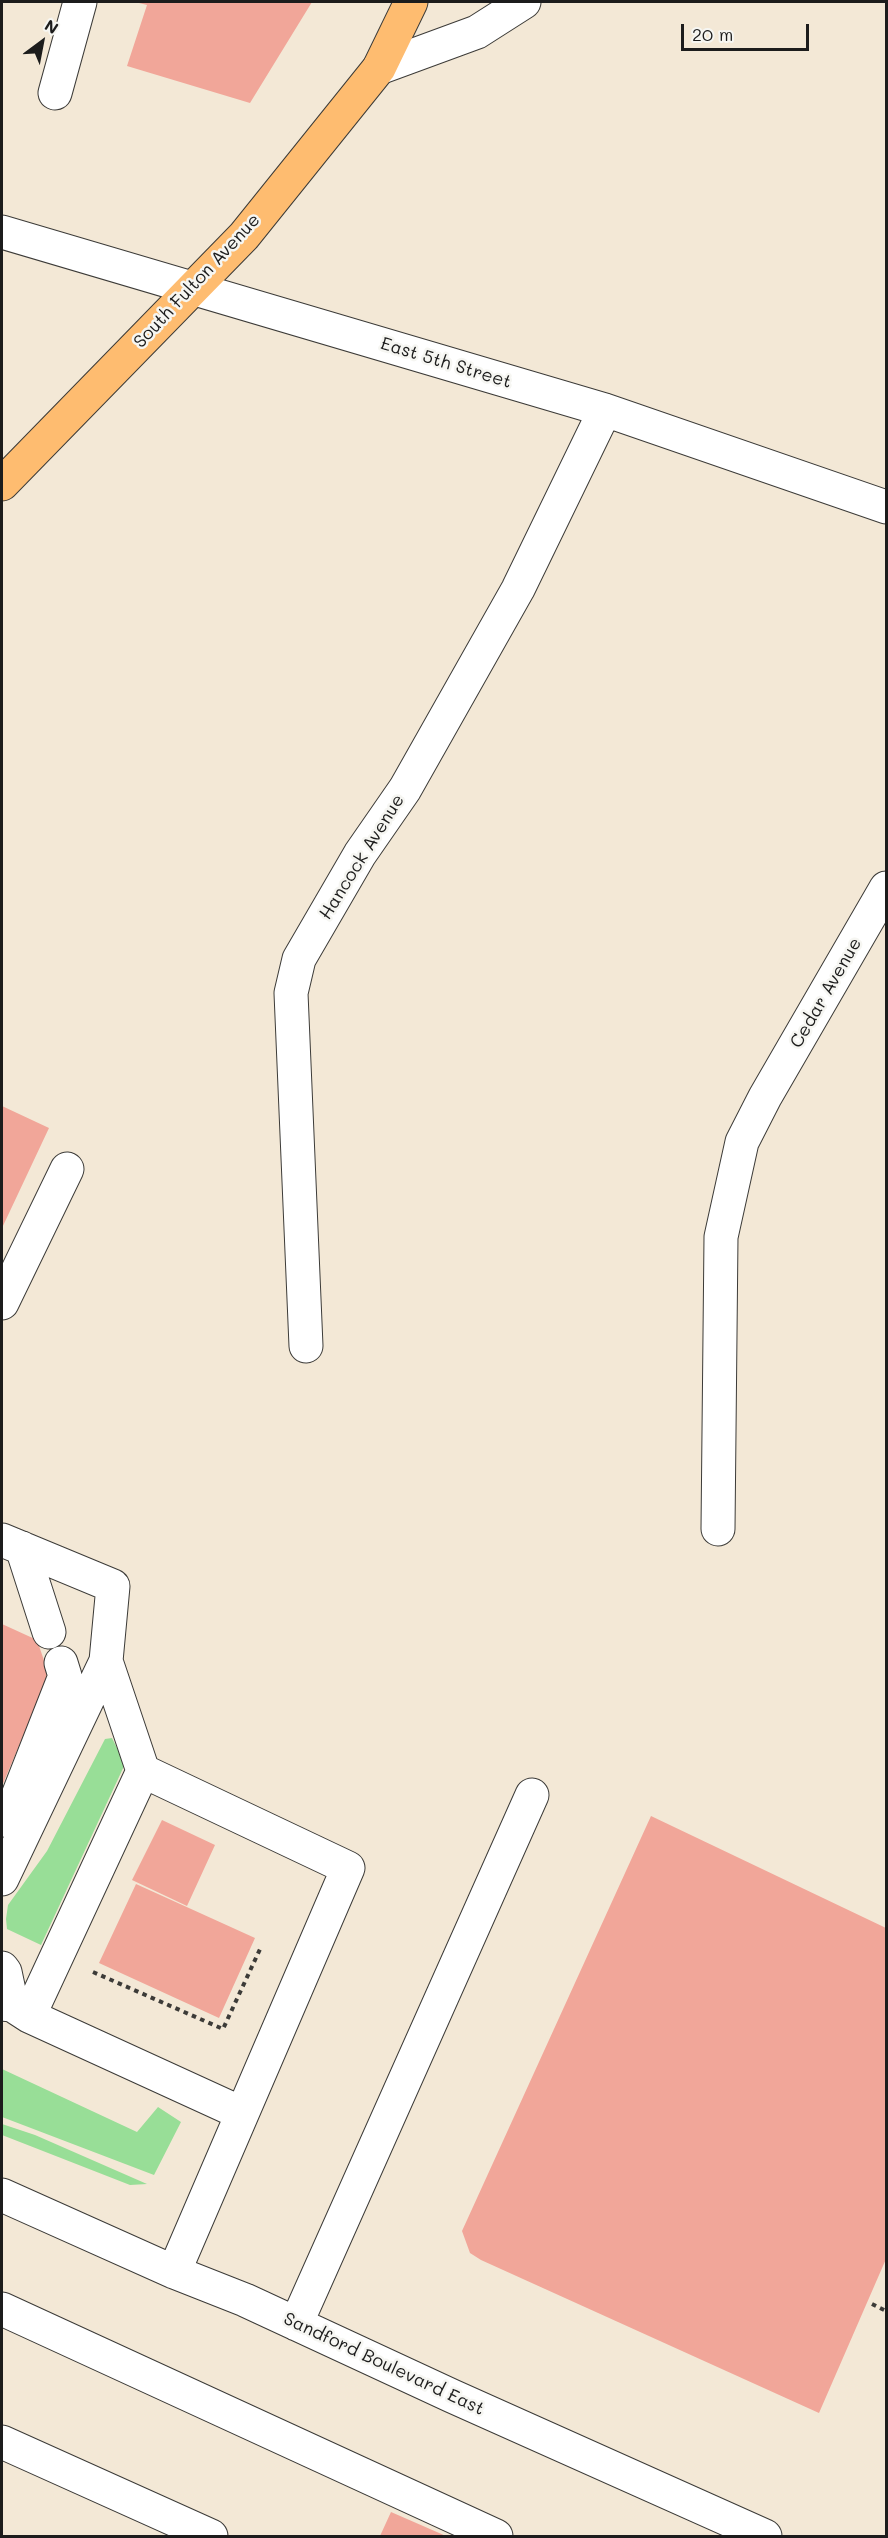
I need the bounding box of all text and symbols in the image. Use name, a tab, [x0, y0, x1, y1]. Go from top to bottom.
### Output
north arrow	[12, 12, 72, 72]
scale bar	[684, 12, 812, 50]
text: N	[41, 14, 63, 38]
text: 20 m	[692, 22, 733, 46]
street label: South Fulton Avenue	[129, 209, 265, 353]
street label: East 5th Street	[378, 333, 514, 393]
street label: Hancock Avenue	[315, 790, 409, 924]
street label: Cedar Avenue	[786, 934, 866, 1052]
street label: Sandford Boulevard East	[280, 2308, 488, 2420]

